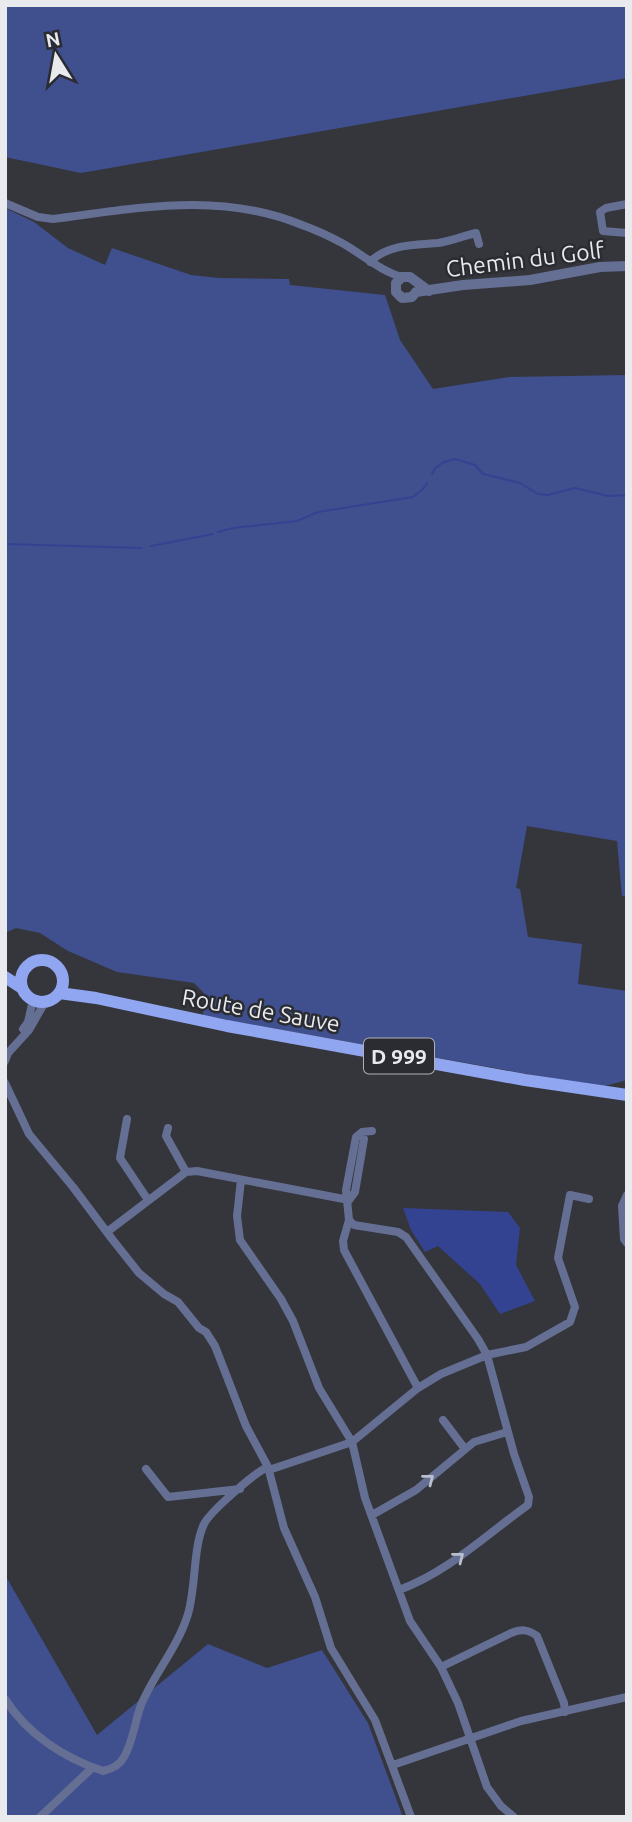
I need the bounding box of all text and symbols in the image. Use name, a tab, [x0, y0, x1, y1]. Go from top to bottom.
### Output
north arrow	[21, 21, 91, 91]
text: N	[44, 27, 62, 51]
street label: Chemin du Golf	[445, 237, 606, 281]
street label: Route de Sauve	[180, 984, 342, 1036]
road number: D 999	[364, 1038, 434, 1074]
one-way arrow	[422, 1475, 434, 1488]
one-way arrow	[451, 1553, 463, 1566]

